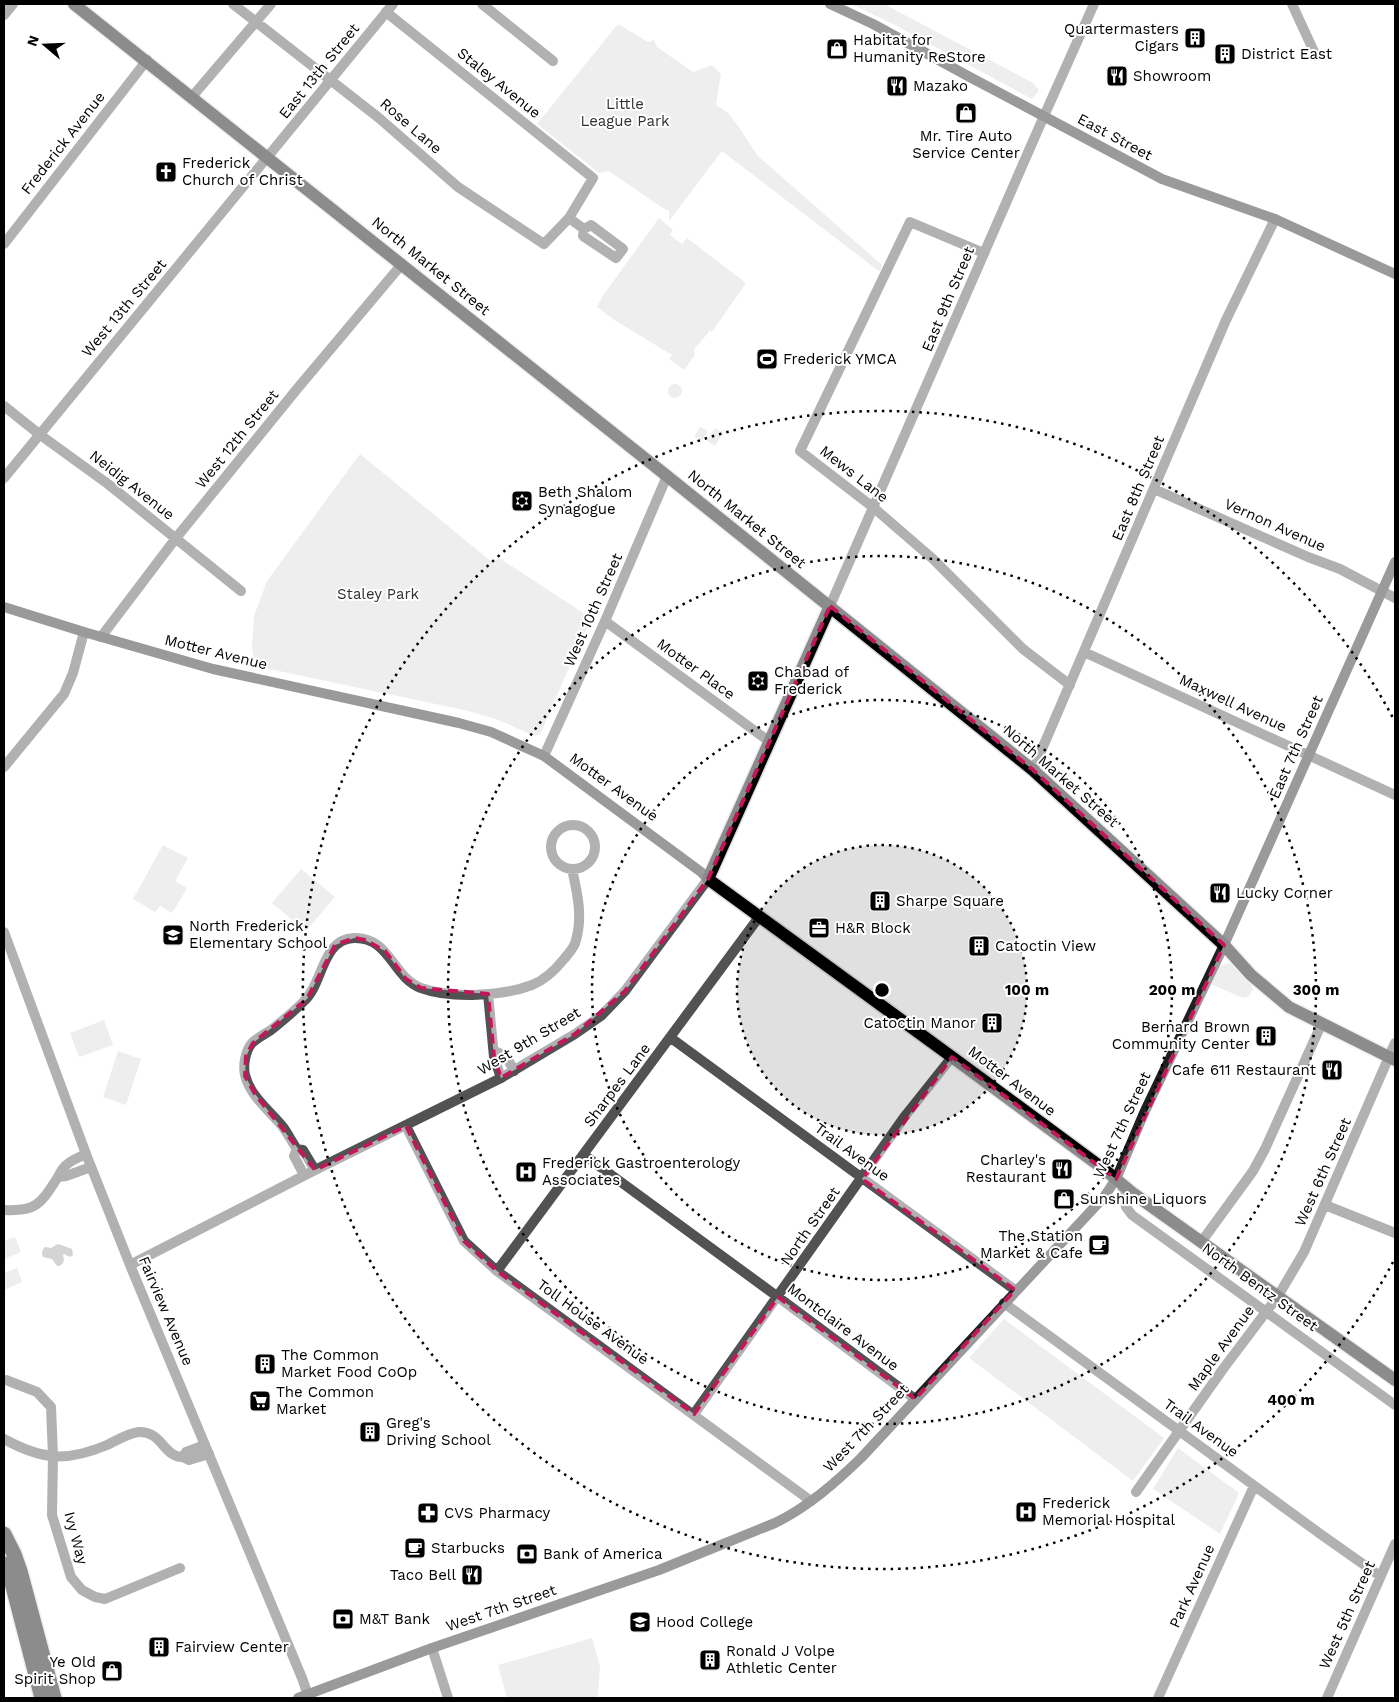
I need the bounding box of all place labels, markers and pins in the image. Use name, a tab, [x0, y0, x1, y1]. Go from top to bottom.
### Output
place label: Quartermasters Cigars	[1064, 20, 1179, 55]
building icon: Quartermasters Cigars	[1183, 26, 1207, 50]
place label: Habitat for Humanity ReStore	[853, 31, 986, 66]
shop icon: Habitat for Humanity ReStore	[825, 37, 849, 61]
building icon: District East	[1213, 42, 1237, 66]
place label: District East	[1241, 45, 1333, 63]
restaurant icon: Showroom	[1105, 64, 1129, 88]
place label: Showroom	[1133, 67, 1211, 85]
restaurant icon: Mazako	[885, 74, 909, 98]
place label: Mazako	[913, 77, 968, 95]
shop icon: Mr. Tire Auto Service Center	[954, 101, 978, 125]
place label: Mr. Tire Auto Service Center	[912, 127, 1020, 162]
place label: Frederick Church of Christ	[182, 154, 303, 189]
church icon: Frederick Church of Christ	[154, 160, 178, 184]
sports icon: Frederick YMCA	[755, 347, 779, 371]
place label: Frederick YMCA	[783, 350, 897, 368]
place label: Beth Shalom Synagogue	[538, 483, 632, 518]
synagogue icon: Beth Shalom Synagogue	[510, 489, 534, 513]
place label: Chabad of Frederick	[774, 663, 849, 698]
synagogue icon: Chabad of Frederick	[746, 669, 770, 693]
restaurant icon: Lucky Corner	[1208, 881, 1232, 905]
place label: Lucky Corner	[1236, 884, 1333, 902]
building icon: Sharpe Square	[868, 889, 892, 913]
place label: Sharpe Square	[896, 892, 1004, 910]
office icon: H&R Block	[807, 916, 831, 940]
place label: North Frederick Elementary School	[189, 917, 328, 952]
place label: H&R Block	[835, 919, 911, 937]
school or university icon: North Frederick Elementary School	[161, 923, 185, 947]
building icon: Catoctin View	[967, 934, 991, 958]
place label: Catoctin View	[995, 937, 1097, 955]
centre of rings	[873, 981, 891, 999]
building icon: Catoctin Manor	[980, 1011, 1004, 1035]
place label: Catoctin Manor	[864, 1014, 976, 1032]
place label: Bernard Brown Community Center	[1112, 1018, 1250, 1053]
building icon: Bernard Brown Community Center	[1254, 1024, 1278, 1048]
restaurant icon: Cafe 611 Restaurant	[1320, 1058, 1344, 1082]
place label: Cafe 611 Restaurant	[1172, 1061, 1317, 1079]
place label: Charley's Restaurant	[966, 1151, 1047, 1186]
place label: Frederick Gastroenterology Associates	[542, 1154, 741, 1189]
restaurant icon: Charley's Restaurant	[1050, 1157, 1074, 1181]
hospital icon: Frederick Gastroenterology Associates	[514, 1160, 538, 1184]
shop icon: Sunshine Liquors	[1052, 1187, 1076, 1211]
place label: Sunshine Liquors	[1080, 1190, 1207, 1208]
place label: The Station Market & Cafe	[980, 1227, 1083, 1262]
cafe icon: The Station Market & Cafe	[1087, 1233, 1111, 1257]
place label: The Common Market Food CoOp	[281, 1346, 417, 1381]
building icon: The Common Market Food CoOp	[253, 1352, 277, 1376]
place label: The Common Market	[276, 1383, 374, 1418]
supermarket icon: The Common Market	[248, 1389, 272, 1413]
place label: Greg's Driving School	[386, 1414, 491, 1449]
building icon: Greg's Driving School	[358, 1420, 382, 1444]
place label: Frederick Memorial Hospital	[1042, 1494, 1175, 1529]
hospital icon: Frederick Memorial Hospital	[1014, 1500, 1038, 1524]
pharmacy icon: CVS Pharmacy	[416, 1501, 440, 1525]
place label: CVS Pharmacy	[444, 1504, 550, 1522]
cafe icon: Starbucks	[403, 1536, 427, 1560]
place label: Starbucks	[431, 1539, 505, 1557]
bank icon: Bank of America	[515, 1542, 539, 1566]
place label: Bank of America	[543, 1545, 663, 1563]
restaurant icon: Taco Bell	[460, 1563, 484, 1587]
place label: Taco Bell	[390, 1566, 456, 1584]
bank icon: M&T Bank	[331, 1607, 355, 1631]
place label: M&T Bank	[359, 1610, 430, 1628]
school or university icon: Hood College	[628, 1610, 652, 1634]
place label: Hood College	[656, 1613, 753, 1631]
building icon: Fairview Center	[147, 1635, 171, 1659]
place label: Fairview Center	[175, 1638, 289, 1656]
place label: Ronald J Volpe Athletic Center	[726, 1642, 837, 1677]
building icon: Ronald J Volpe Athletic Center	[698, 1648, 722, 1672]
place label: Ye Old Spirit Shop	[14, 1653, 96, 1688]
shop icon: Ye Old Spirit Shop	[100, 1659, 124, 1683]

